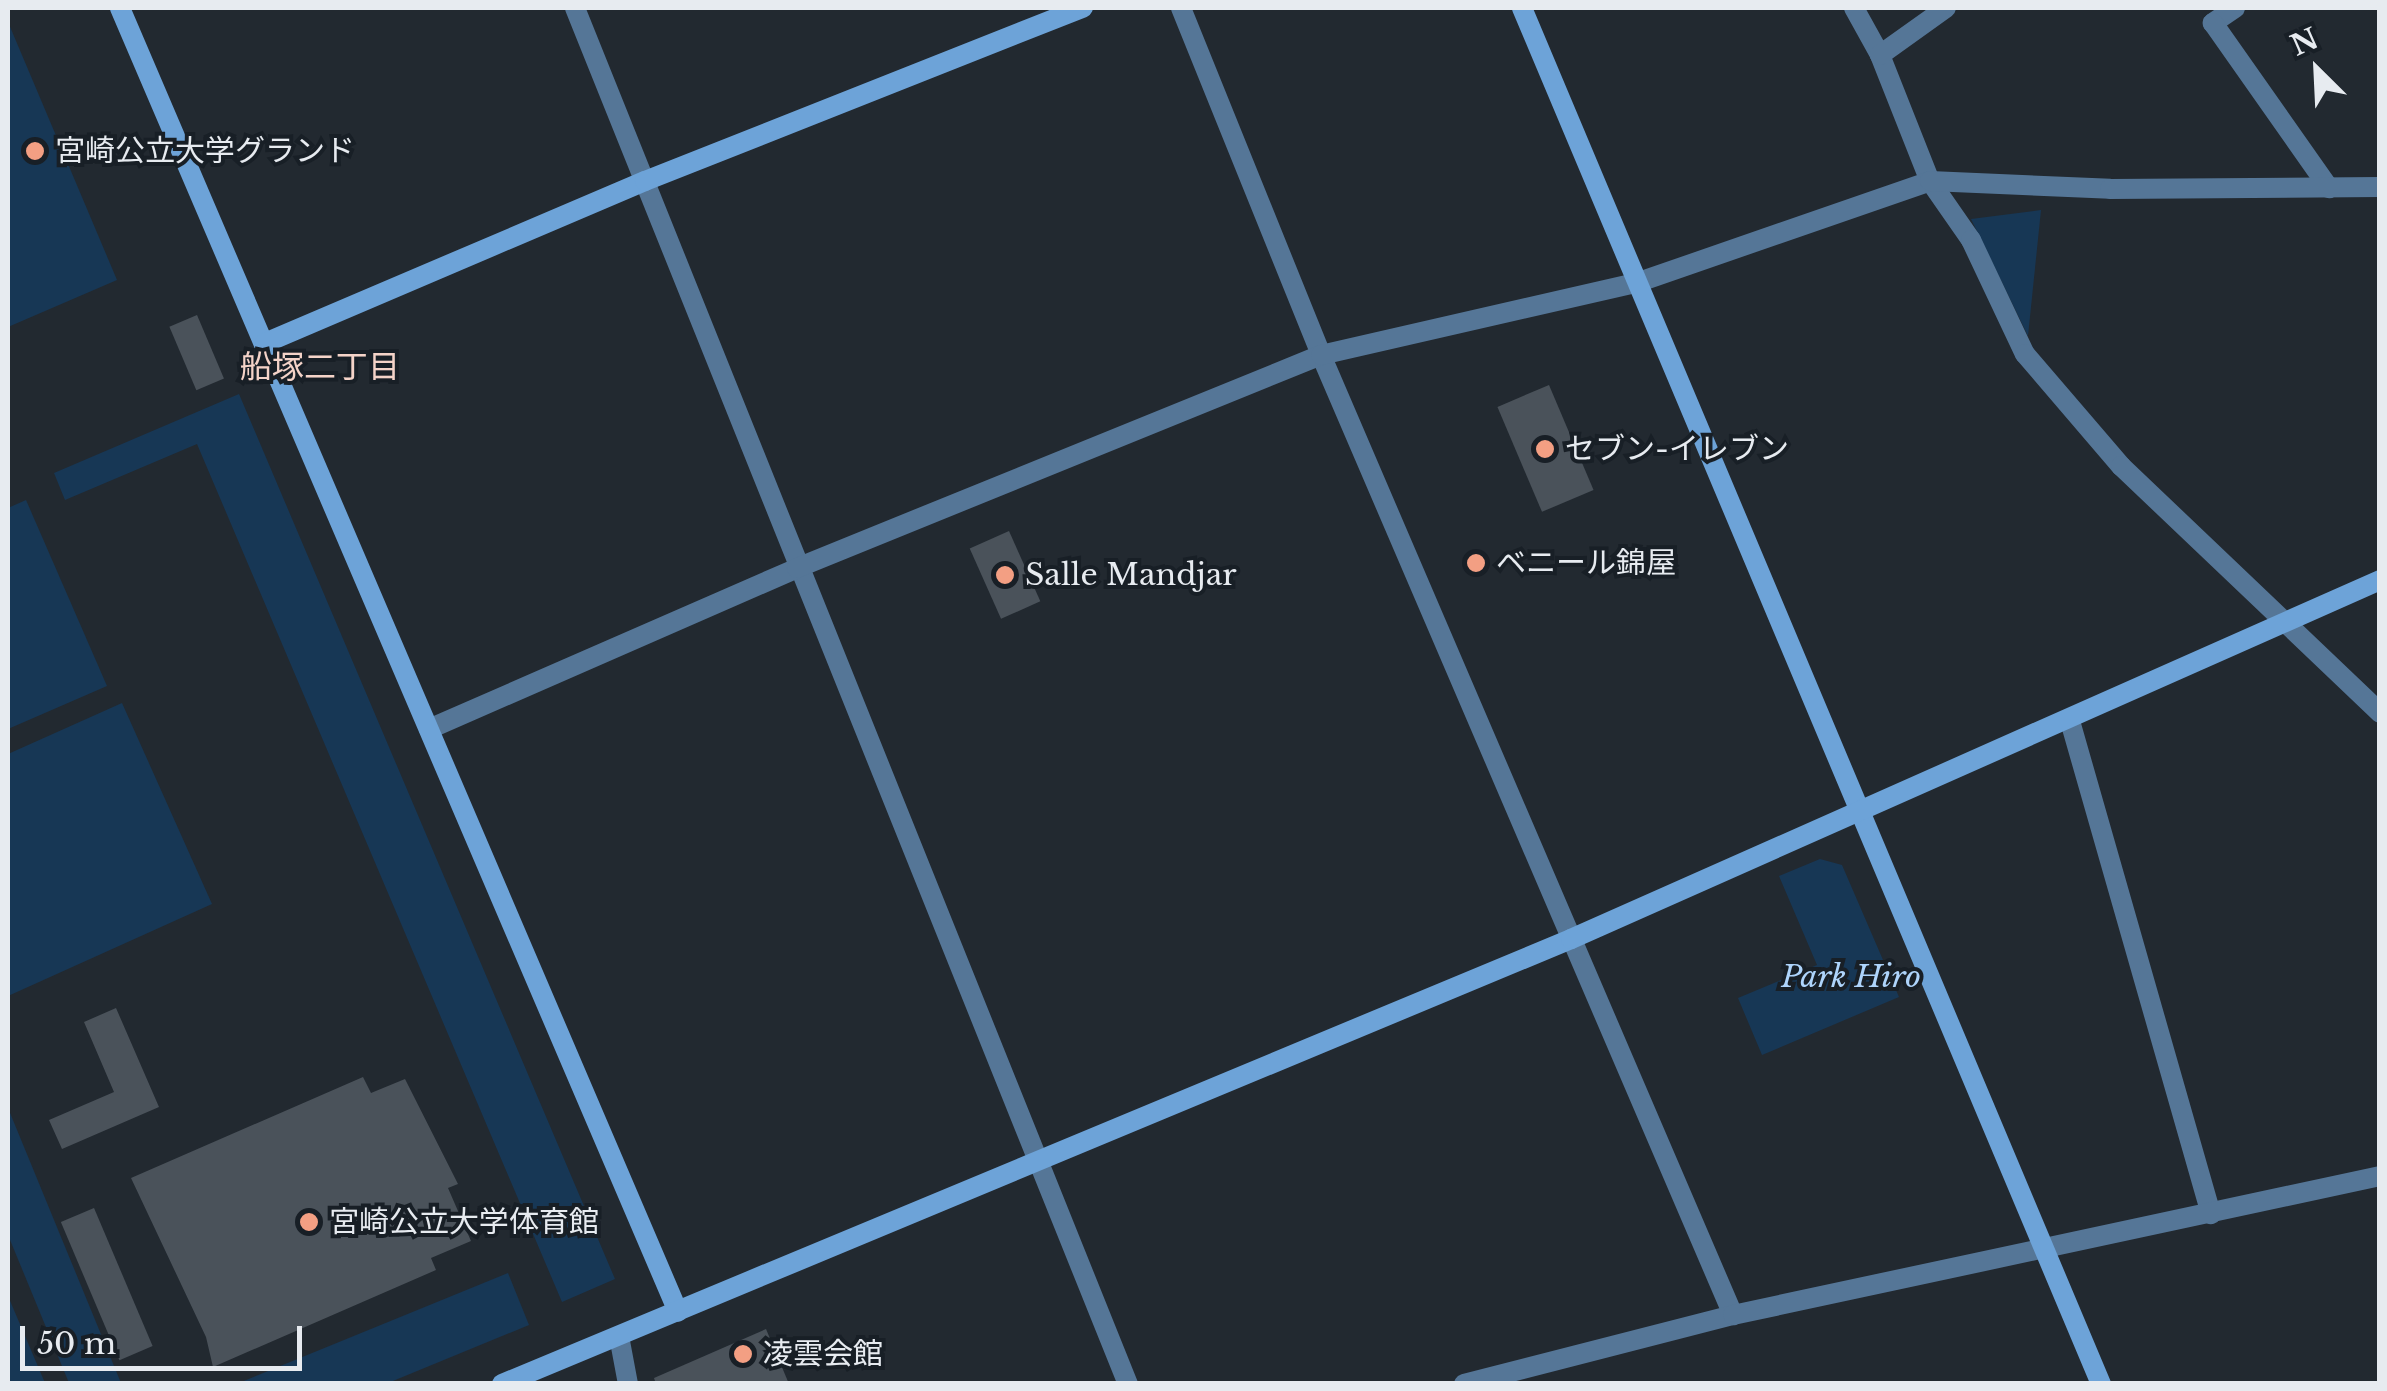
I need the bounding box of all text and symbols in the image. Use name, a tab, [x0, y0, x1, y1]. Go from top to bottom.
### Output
north arrow	[2267, 20, 2367, 120]
text: N	[2285, 21, 2324, 63]
place label: 宮崎公立大学グランド	[55, 133, 355, 169]
marker: 宮崎公立大学グランド	[24, 140, 46, 162]
district label: 船塚二丁目	[240, 348, 400, 386]
place label: セブン-イレブン	[1565, 431, 1789, 467]
marker: セブン-イレブン	[1534, 438, 1556, 460]
place label: ベニール錦屋	[1496, 545, 1676, 581]
marker: ベニール錦屋	[1465, 552, 1487, 574]
place label: Salle Mandjar	[1025, 557, 1237, 593]
marker: Salle Mandjar	[994, 564, 1016, 586]
park label: Park Hiro	[1781, 959, 1921, 995]
place label: 宮崎公立大学体育館	[329, 1204, 599, 1240]
marker: 宮崎公立大学体育館	[298, 1211, 320, 1233]
scale bar	[25, 1306, 308, 1368]
text: 50 m	[37, 1325, 116, 1362]
place label: 凌雲会館	[763, 1336, 883, 1372]
marker: 凌雲会館	[732, 1343, 754, 1365]

